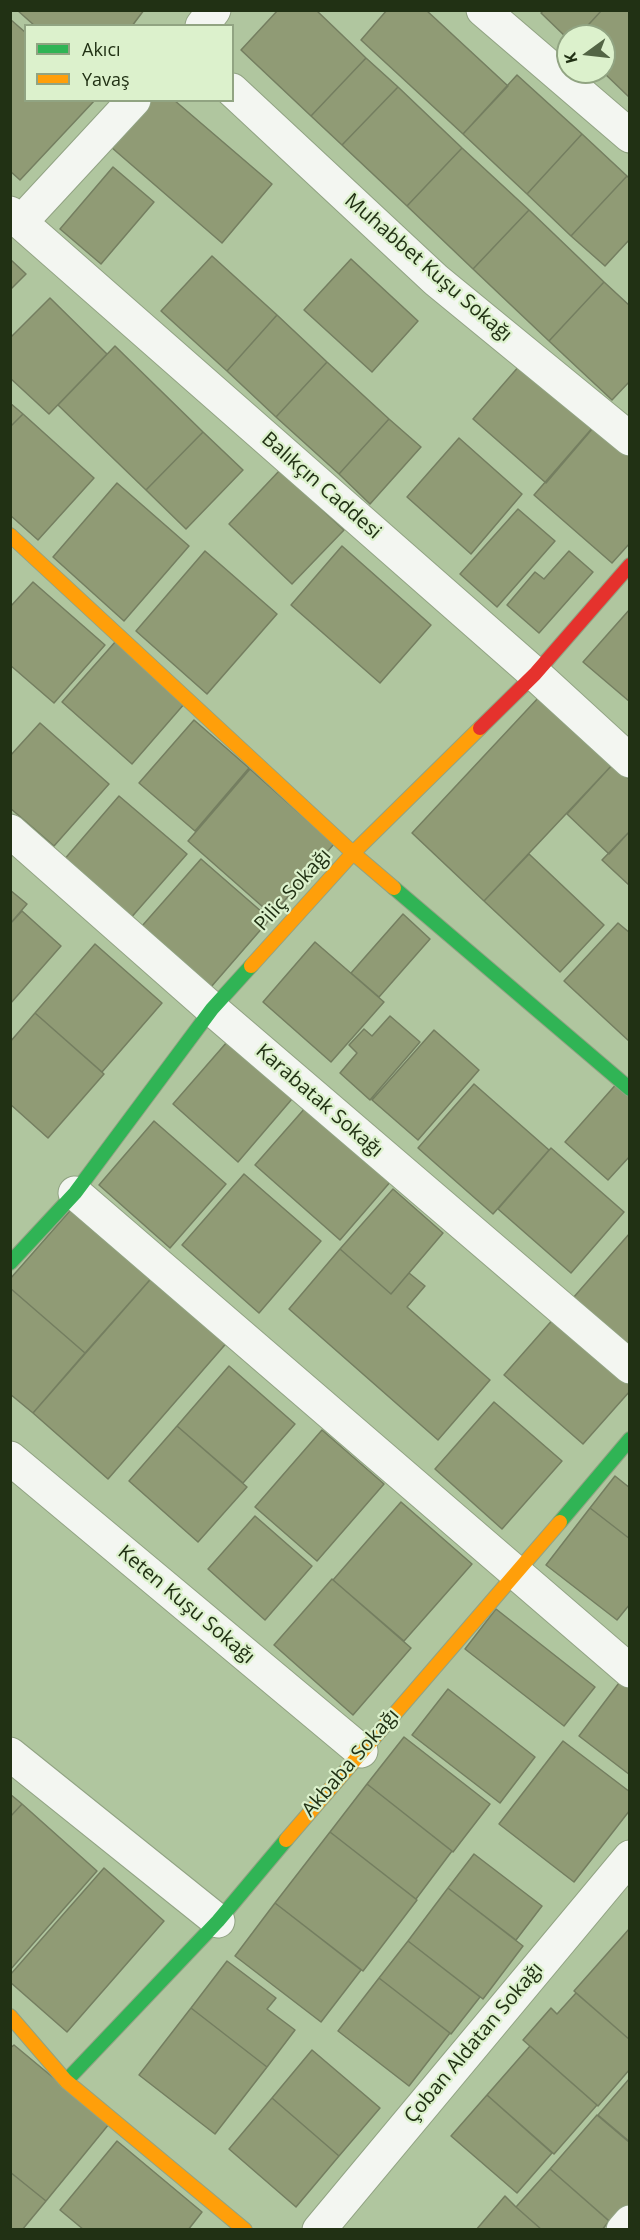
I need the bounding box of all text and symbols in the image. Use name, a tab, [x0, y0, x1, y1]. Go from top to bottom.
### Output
legend	[24, 24, 234, 102]
north arrow	[556, 24, 616, 84]
text: Akıcı	[82, 37, 121, 61]
text: K	[559, 50, 583, 66]
text: Yavaş	[82, 67, 130, 91]
street label: Muhabbet Kuşu Sokağı	[339, 189, 517, 347]
street label: Balıkçın Caddesi	[256, 428, 386, 544]
street label: Piliç Sokağı	[250, 844, 336, 936]
street label: Karabatak Sokağı	[251, 1039, 387, 1163]
street label: Keten Kuşu Sokağı	[113, 1541, 259, 1669]
street label: Akbaba Sokağı	[297, 1704, 405, 1822]
street label: Çoban Aldatan Sokağı	[400, 1958, 548, 2128]

